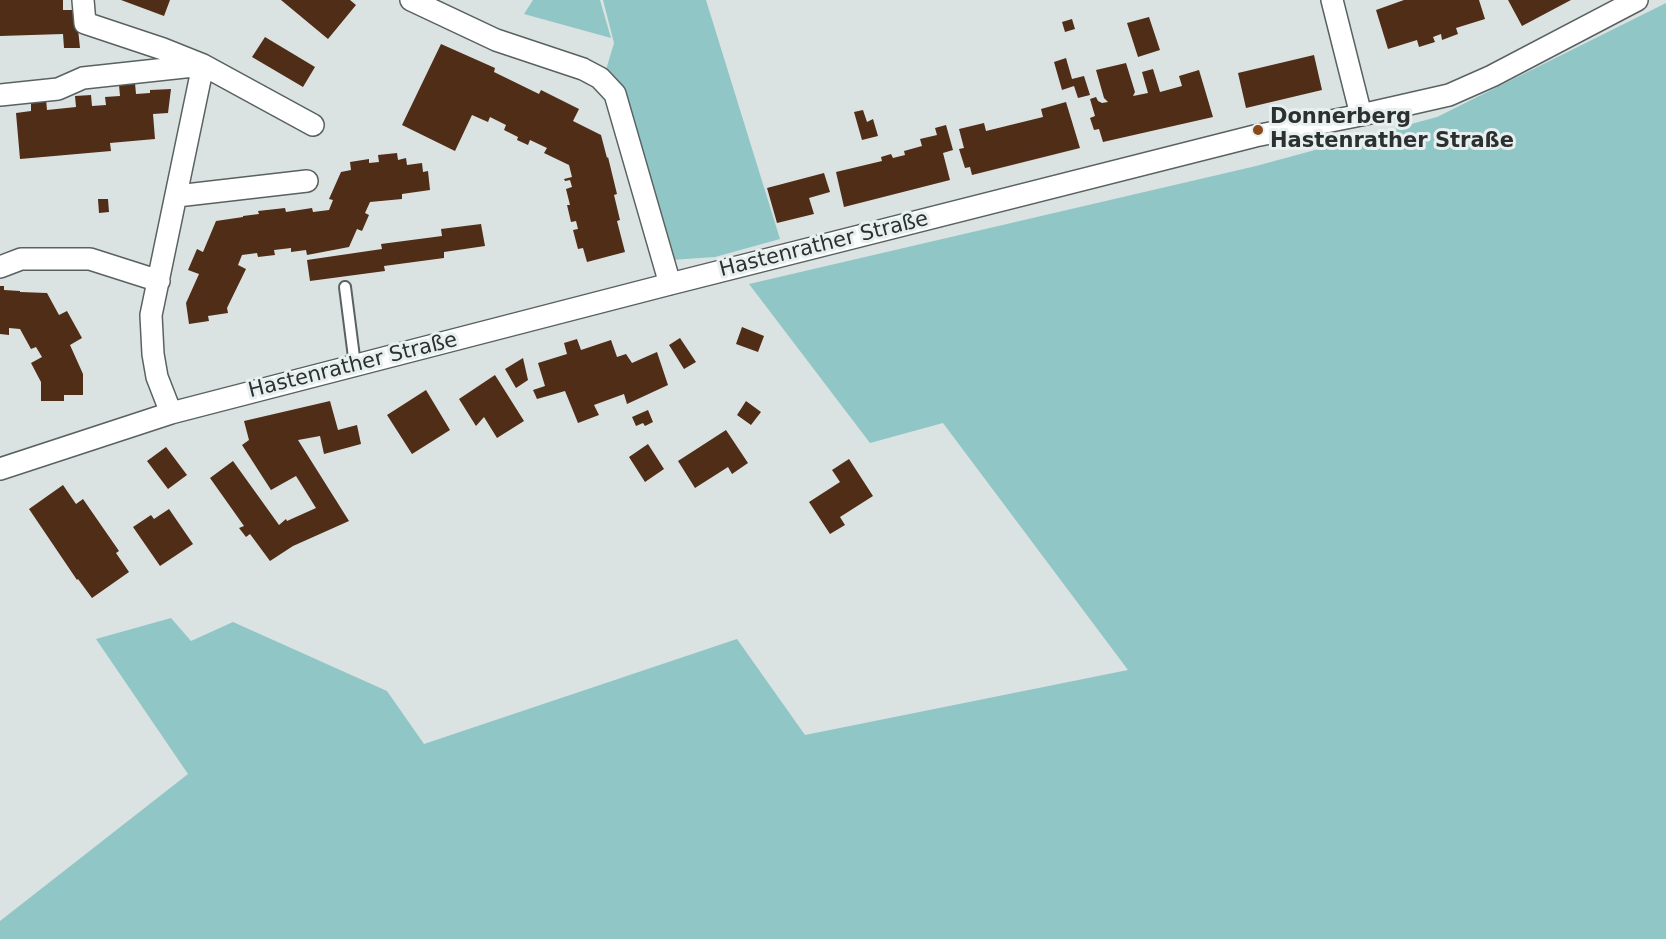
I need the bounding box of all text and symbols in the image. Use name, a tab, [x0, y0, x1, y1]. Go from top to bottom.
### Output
place label: Donnerberg Hastenrather Straße	[1270, 105, 1514, 155]
marker: Donnerberg Hastenrather Straße	[1251, 123, 1265, 137]
street label: Hastenrather Straße	[717, 207, 931, 283]
street label: Hastenrather Straße	[246, 328, 460, 404]

